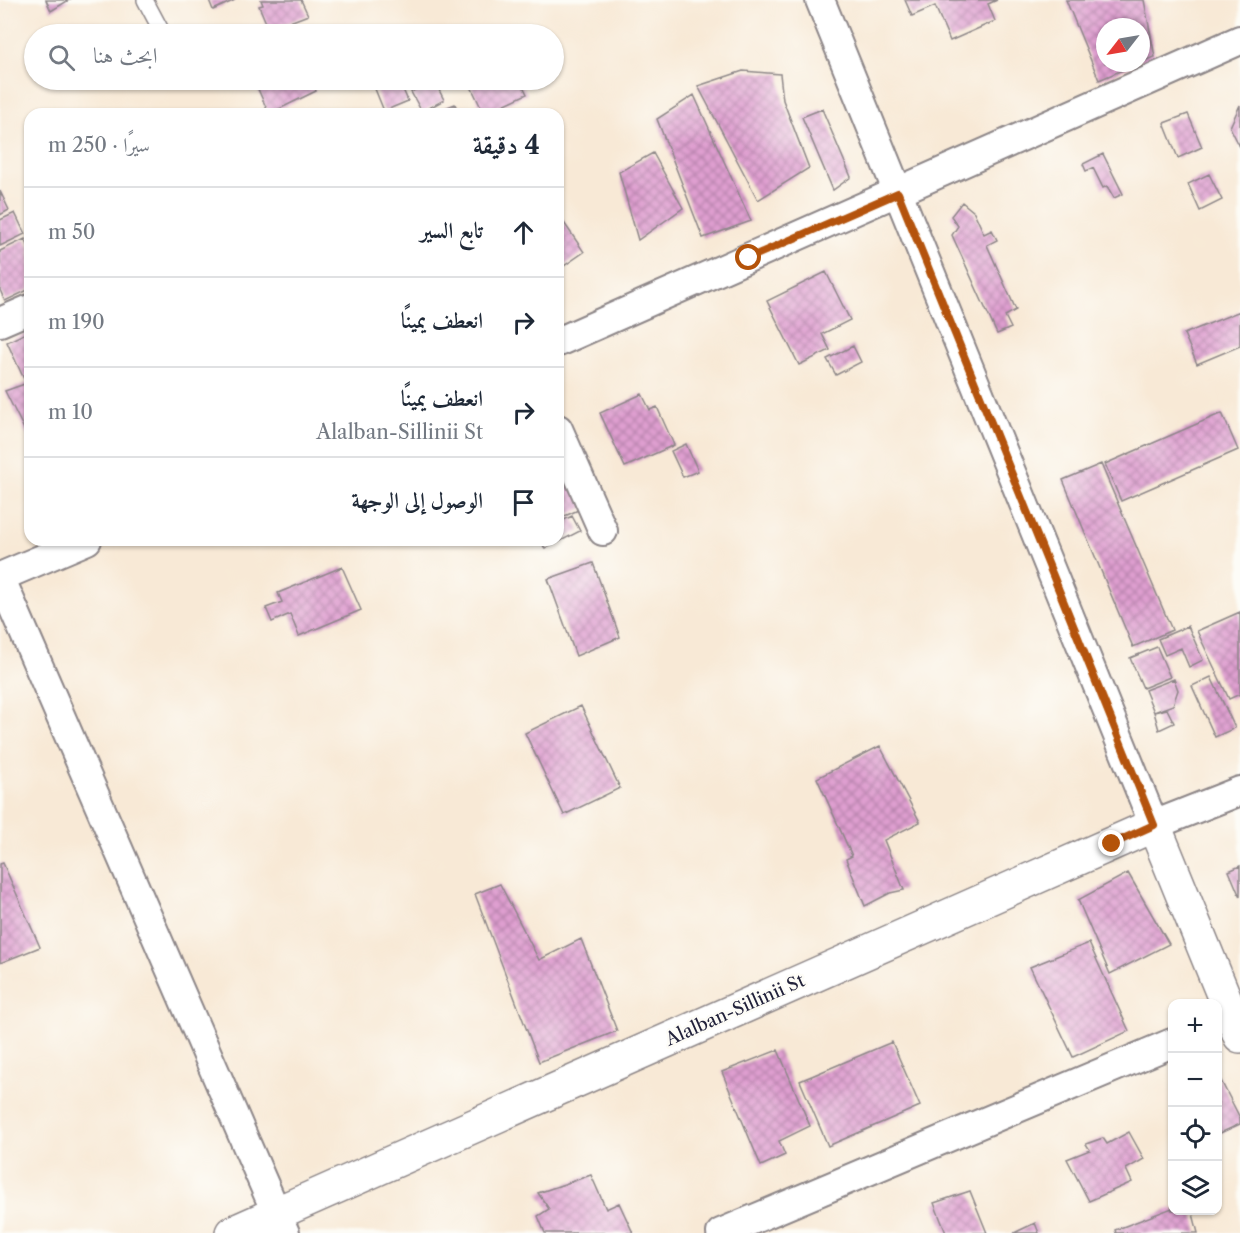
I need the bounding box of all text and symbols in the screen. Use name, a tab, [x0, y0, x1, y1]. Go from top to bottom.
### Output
north arrow	[1096, 18, 1150, 72]
search box	[24, 24, 564, 90]
icon: search	[45, 41, 78, 74]
text: ابحث هنا	[93, 42, 158, 69]
text: 4 دقيقة	[473, 129, 540, 161]
text: سيرًا · 250 m	[48, 133, 150, 157]
icon: ahead	[507, 216, 540, 249]
text: تابع السير	[420, 217, 483, 244]
text: 50 m	[48, 220, 96, 244]
route start	[735, 244, 761, 270]
icon: right	[507, 306, 540, 339]
text: انعطف يمينًا	[401, 307, 483, 334]
text: 190 m	[48, 310, 105, 334]
text: انعطف يمينًا	[401, 385, 483, 412]
icon: right	[507, 396, 540, 429]
text: 10 m	[48, 400, 93, 424]
text: Alalban-Sillinii St	[316, 420, 483, 444]
icon: arrive	[507, 486, 540, 519]
text: الوصول إلى الوجهة	[351, 487, 483, 514]
route end	[1098, 830, 1124, 856]
street label: Alalban-Sillinii St	[661, 969, 809, 1051]
map controls	[1168, 999, 1222, 1215]
button: +	[1168, 999, 1222, 1053]
button: −	[1168, 1053, 1222, 1107]
button: locate	[1168, 1107, 1222, 1161]
button: layers	[1168, 1161, 1222, 1215]

